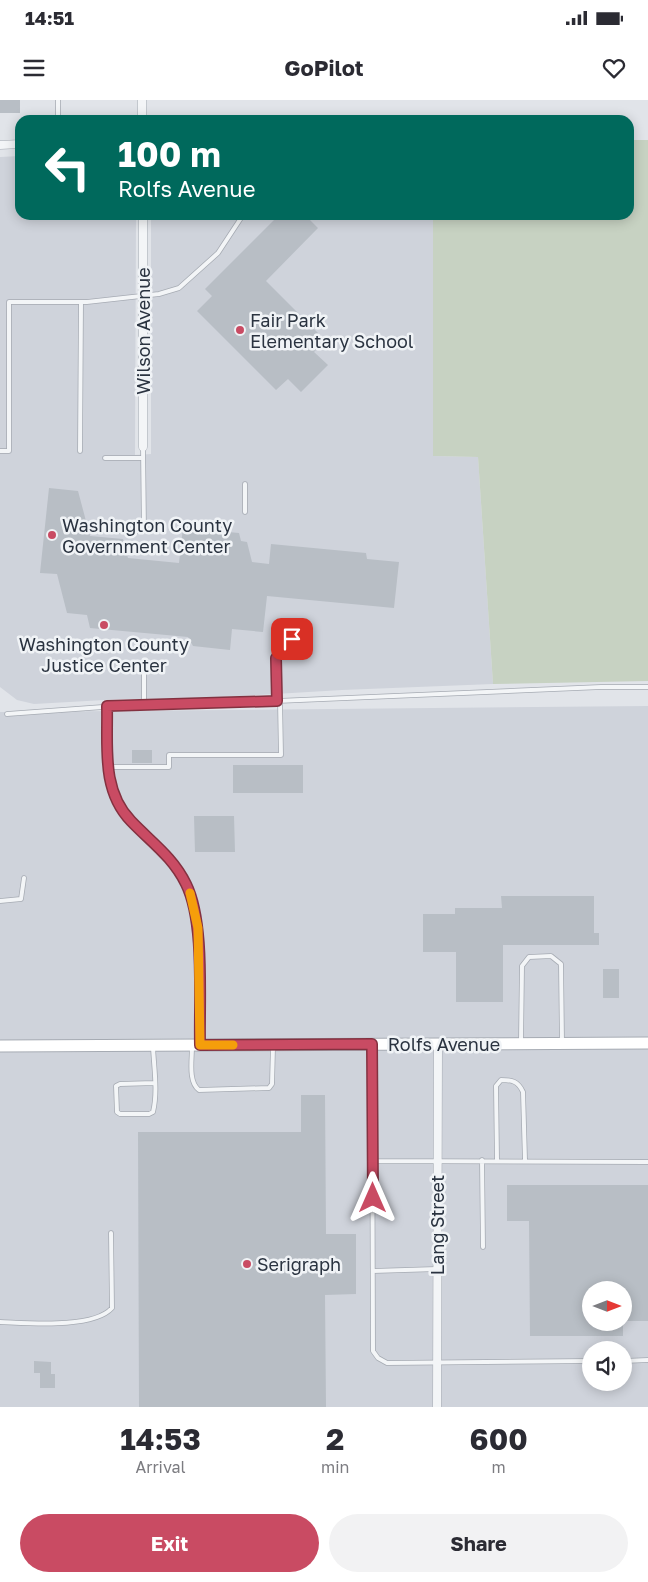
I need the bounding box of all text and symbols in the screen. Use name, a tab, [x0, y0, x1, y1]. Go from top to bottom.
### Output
text: 14:51	[25, 6, 74, 29]
icon: menu	[20, 54, 48, 82]
text: GoPilot	[284, 54, 364, 81]
icon: heart	[600, 54, 628, 82]
text: 100 m	[118, 133, 221, 175]
icon: left	[35, 135, 100, 200]
text: Rolfs Avenue	[118, 175, 255, 202]
street label: Wilson Avenue	[132, 267, 154, 395]
place label: Fair Park Elementary School	[250, 309, 414, 352]
marker: Fair Park Elementary School	[234, 324, 246, 336]
place label: Washington County Government Center	[62, 514, 232, 557]
marker: Washington County Government Center	[46, 529, 58, 541]
pin	[271, 618, 313, 660]
marker: Washington County Justice Center	[98, 619, 110, 631]
icon: arrive	[278, 625, 306, 653]
place label: Washington County Justice Center	[19, 633, 189, 676]
street label: Rolfs Avenue	[388, 1033, 500, 1055]
position arrow	[346, 1171, 398, 1223]
street label: Lang Street	[426, 1175, 448, 1275]
place label: Serigraph	[257, 1253, 341, 1275]
marker: Serigraph	[241, 1258, 253, 1270]
north arrow	[582, 1281, 632, 1331]
map controls	[582, 1281, 632, 1391]
button: sound	[582, 1341, 632, 1391]
text: 14:53	[120, 1421, 201, 1457]
text: 2	[326, 1421, 344, 1457]
text: 600	[470, 1421, 528, 1457]
text: Arrival	[135, 1457, 186, 1477]
text: min	[321, 1457, 349, 1477]
text: m	[492, 1457, 506, 1477]
button: Exit	[20, 1514, 319, 1572]
button: Share	[329, 1514, 628, 1572]

